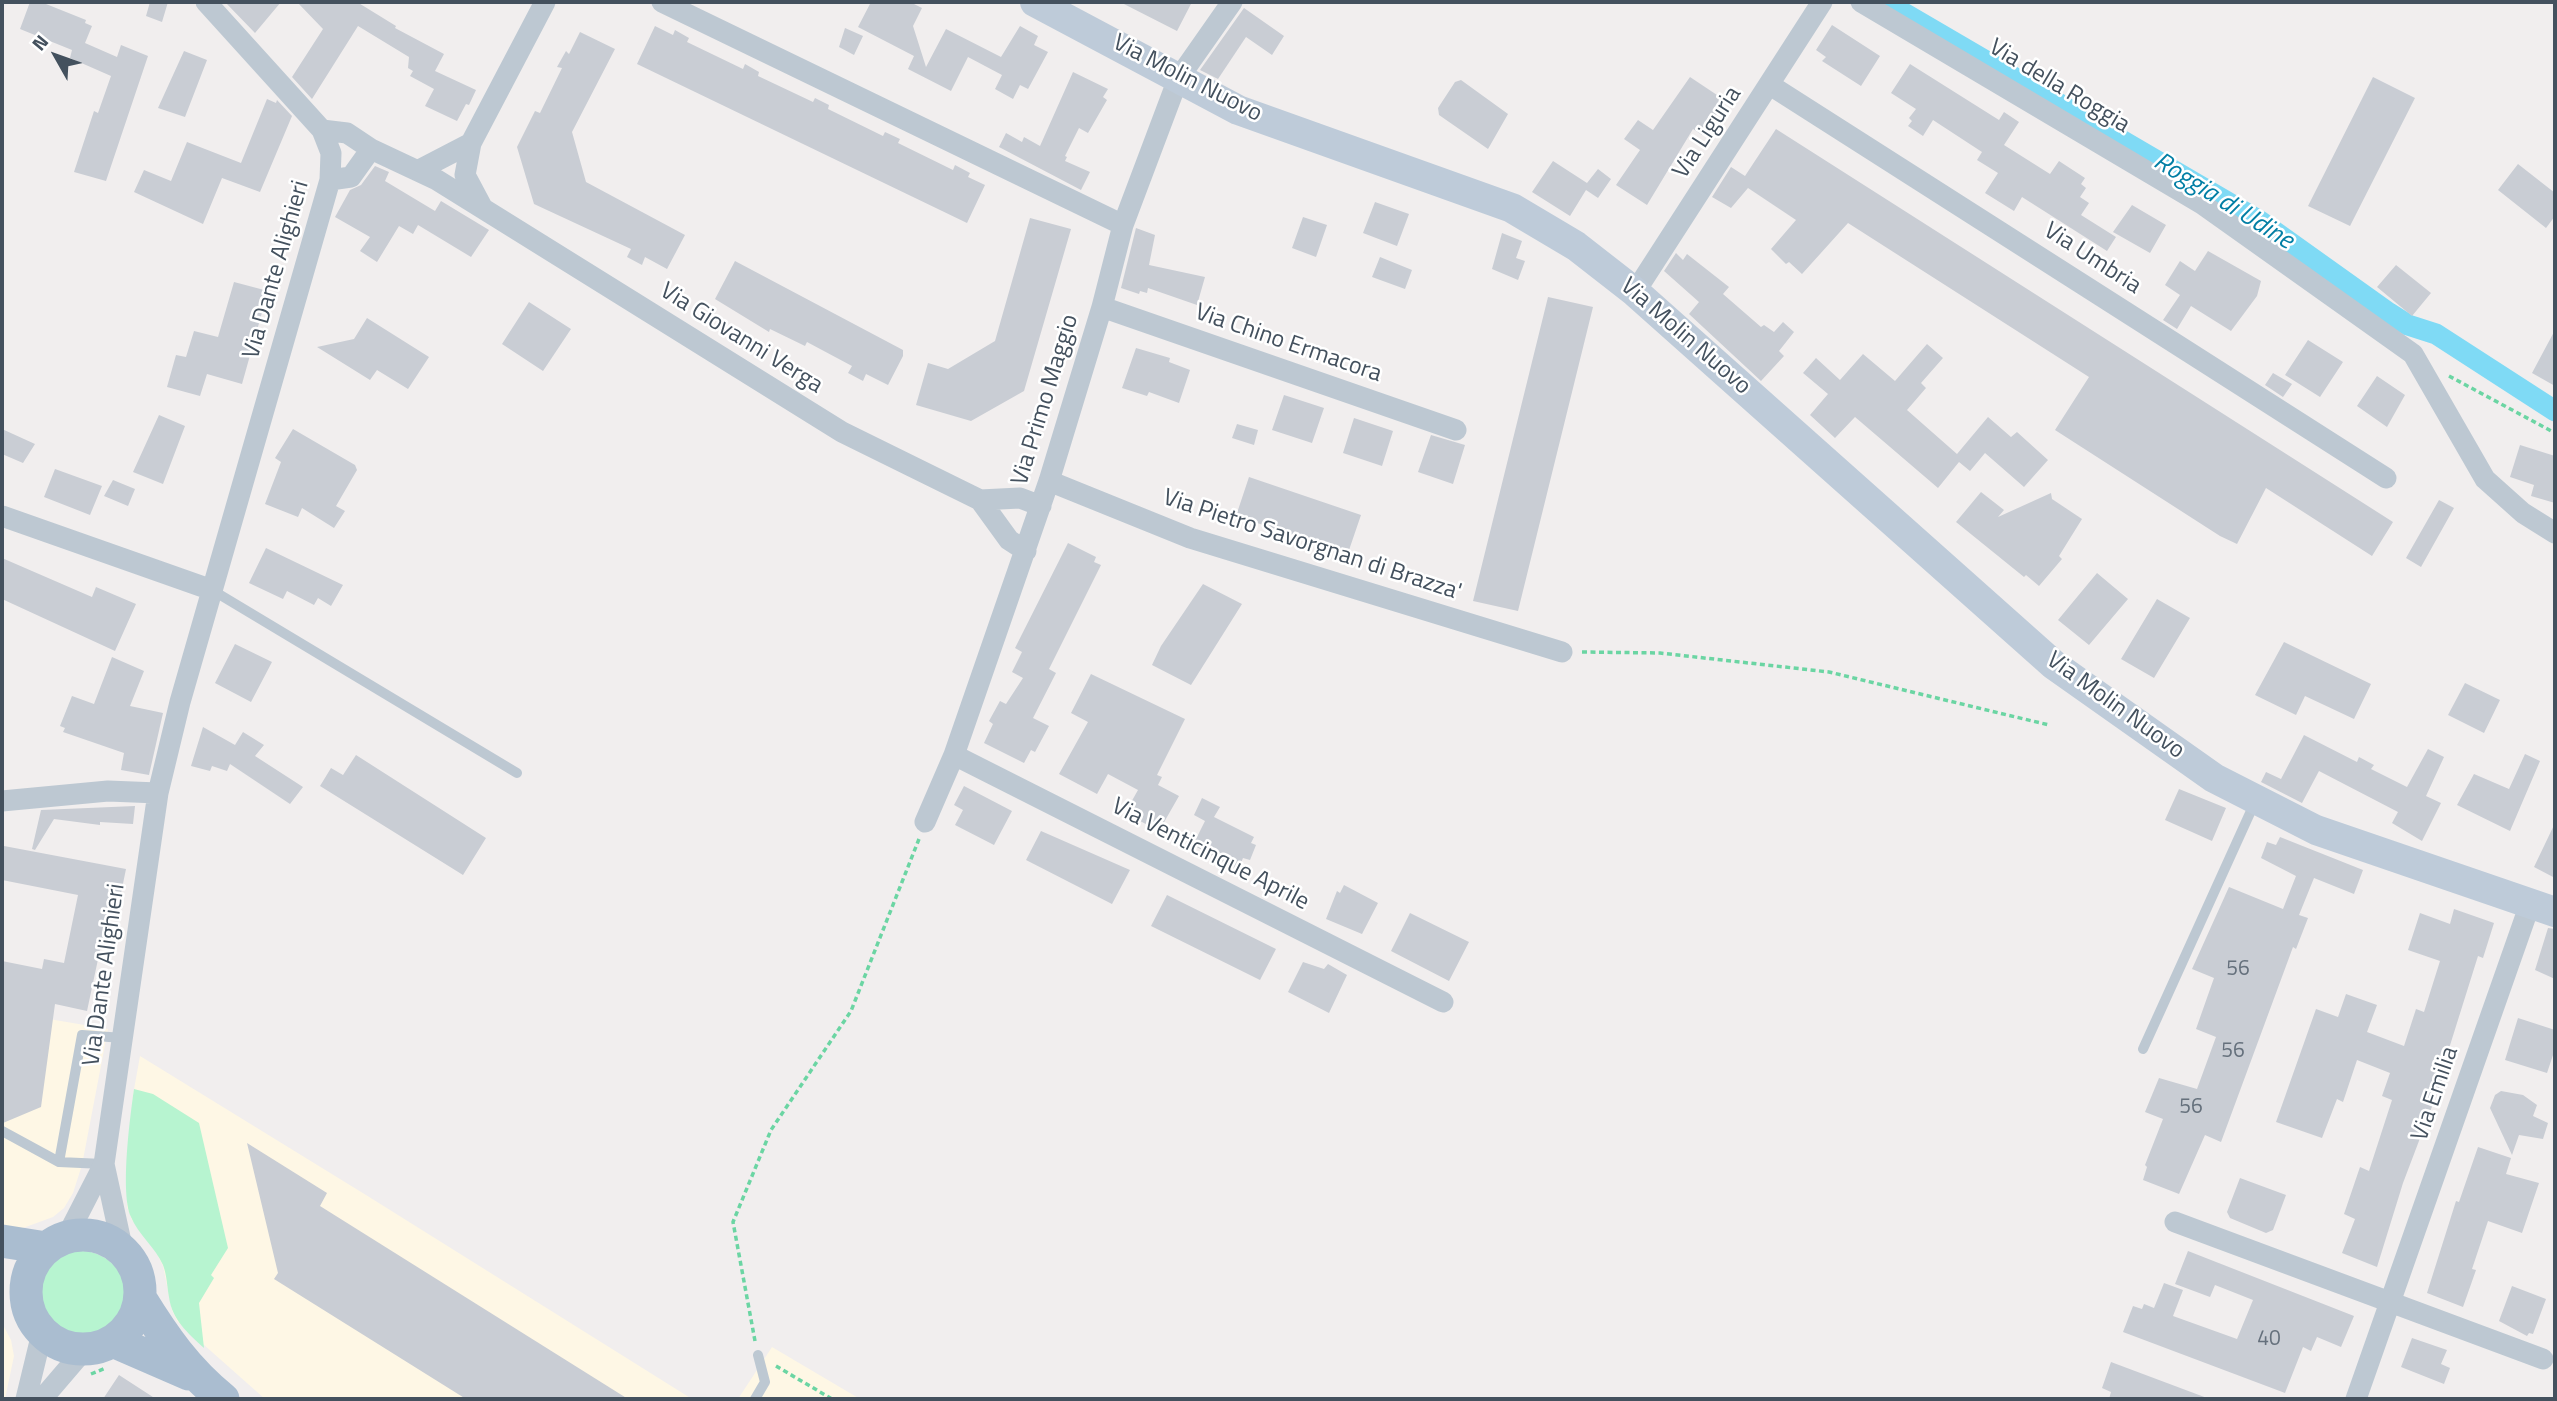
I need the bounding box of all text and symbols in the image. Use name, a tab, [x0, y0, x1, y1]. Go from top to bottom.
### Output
north arrow	[21, 21, 91, 91]
text: N	[24, 28, 55, 57]
street label: Via Molin Nuovo	[1108, 29, 1266, 129]
street label: Via della Roggia	[1983, 34, 2135, 140]
street label: Via Liguria	[1668, 82, 1748, 184]
water label: Roggia di Udine	[2147, 147, 2299, 257]
street label: Via Dante Alighieri	[238, 178, 316, 362]
street label: Via Umbria	[2038, 217, 2146, 301]
street label: Via Molin Nuovo	[1614, 272, 1756, 402]
street label: Via Giovanni Verga	[654, 277, 828, 401]
street label: Via Chino Ermacora	[1191, 299, 1385, 389]
street label: Via Primo Maggio	[1006, 311, 1086, 489]
street label: Via Pietro Savorgnan di Brazza'	[1159, 484, 1465, 608]
street label: Via Molin Nuovo	[2040, 646, 2190, 766]
street label: Via Venticinque Aprile	[1106, 793, 1314, 917]
street label: Via Dante Alighieri	[78, 882, 132, 1068]
house number: 56	[2226, 957, 2250, 983]
house number: 56	[2221, 1039, 2245, 1065]
street label: Via Emilia	[2406, 1043, 2466, 1145]
house number: 56	[2179, 1095, 2203, 1121]
house number: 40	[2257, 1327, 2281, 1353]

